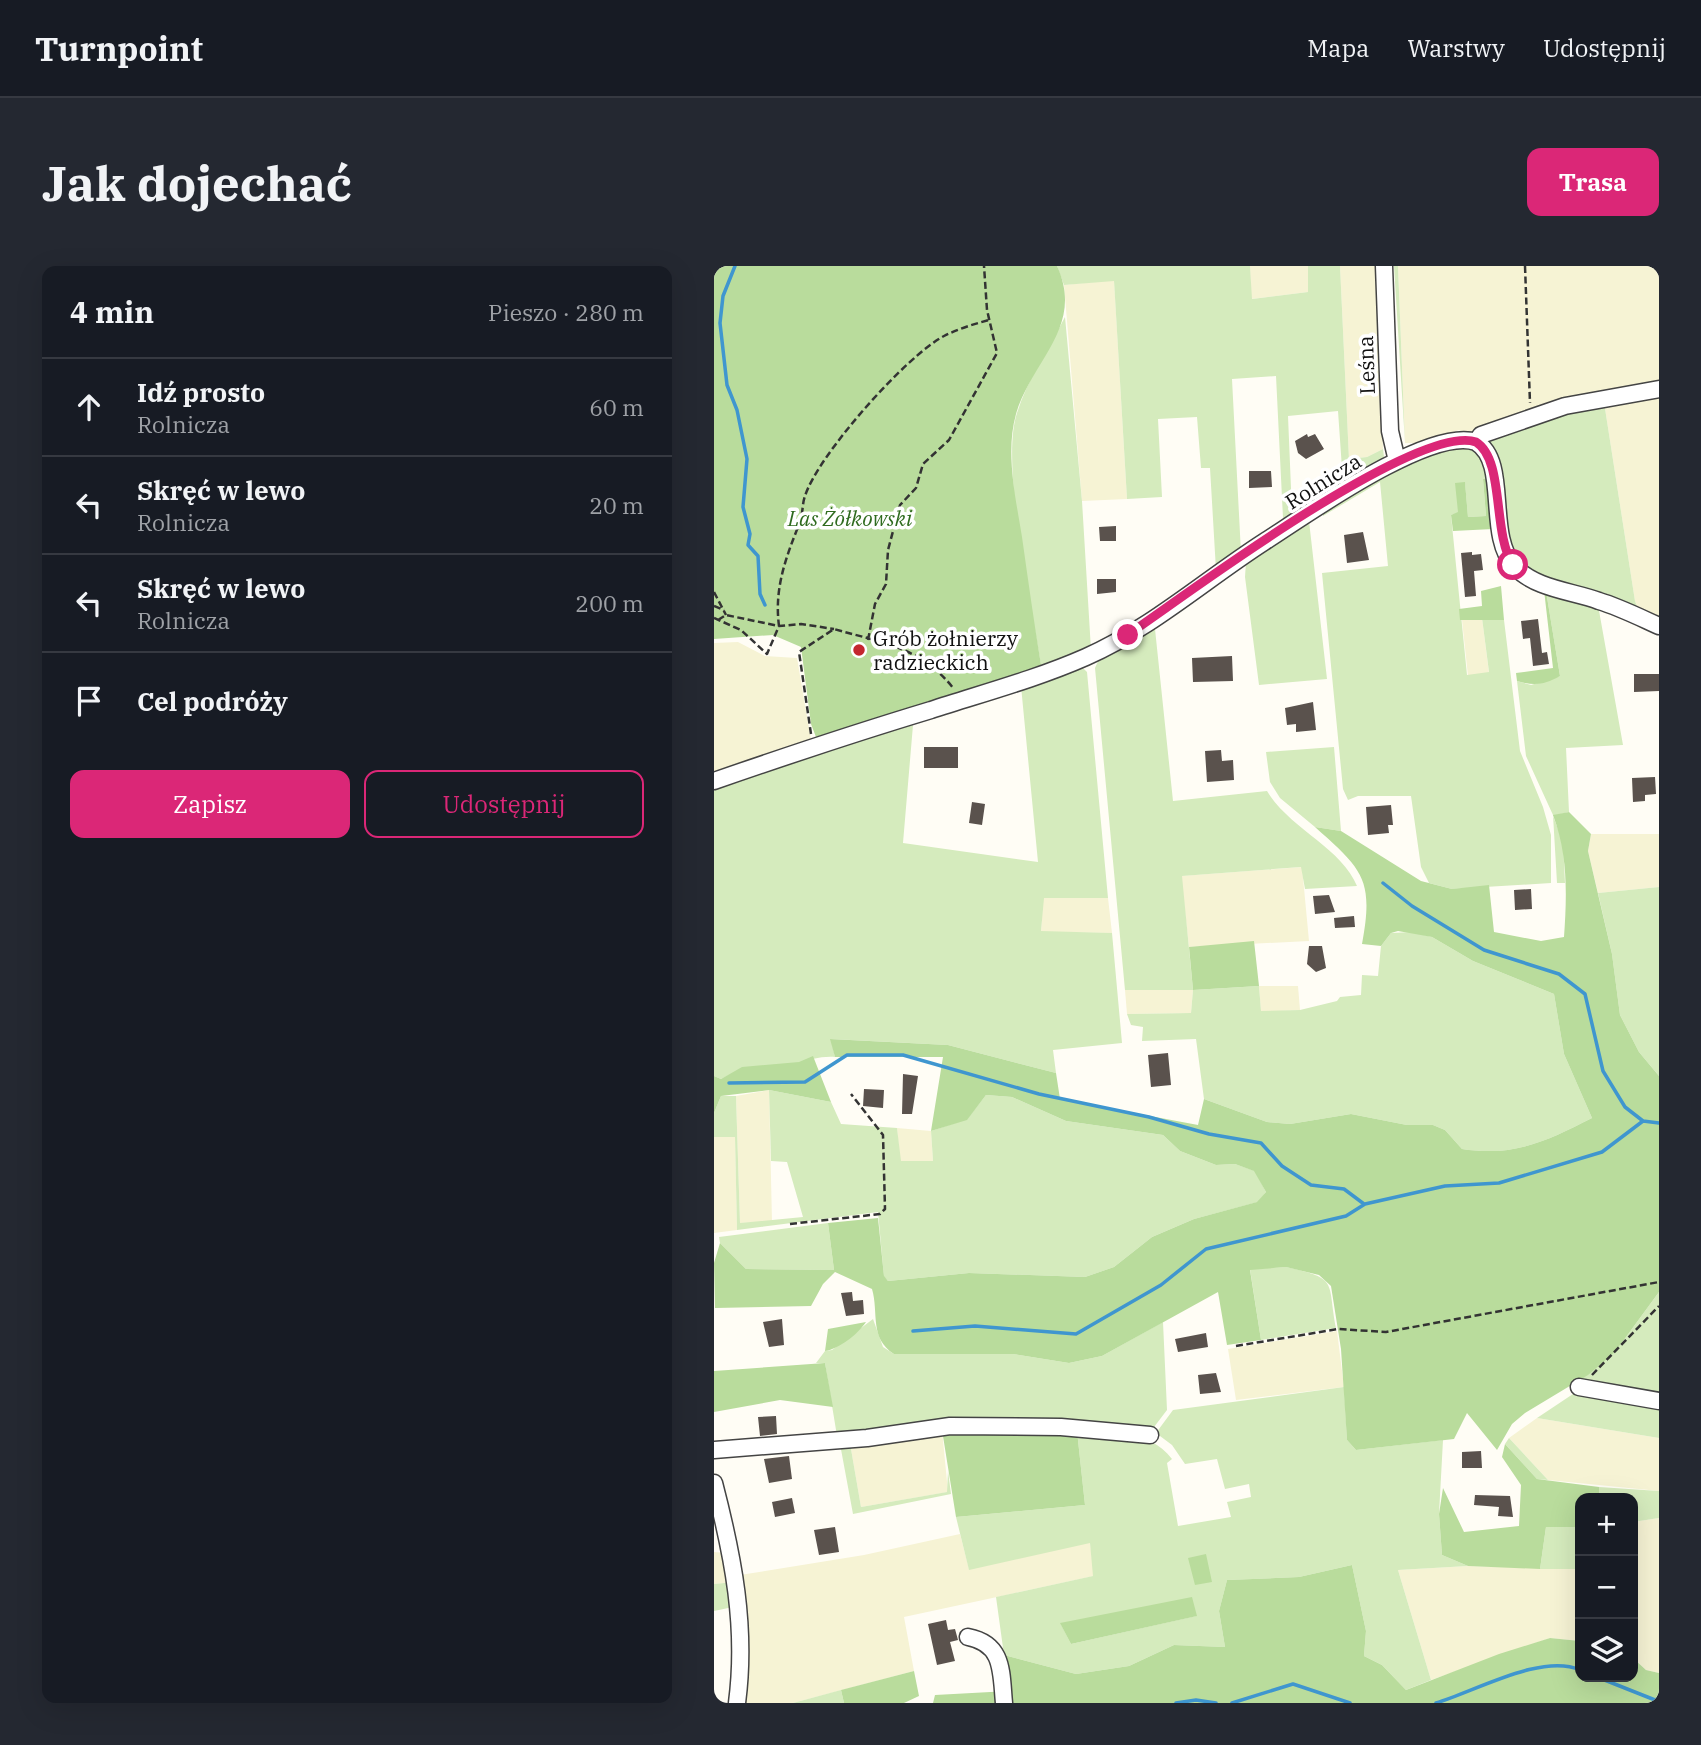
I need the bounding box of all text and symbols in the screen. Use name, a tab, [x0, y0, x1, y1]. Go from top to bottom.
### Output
text: Turnpoint	[35, 27, 203, 70]
text: Mapa	[1307, 32, 1369, 64]
text: Warstwy	[1407, 32, 1505, 64]
text: Udostępnij	[1543, 32, 1666, 64]
button: Trasa	[1527, 148, 1659, 216]
text: Jak dojechać	[42, 151, 352, 214]
text: 4 min	[70, 292, 154, 331]
text: Pieszo · 280 m	[488, 297, 644, 327]
street label: Leśna	[1351, 335, 1381, 395]
text: Idź prosto	[137, 375, 265, 409]
icon: ahead	[70, 388, 108, 426]
text: 60 m	[589, 392, 644, 422]
text: Rolnicza	[137, 409, 230, 439]
street label: Rolnicza	[1280, 447, 1366, 515]
text: Skręć w lewo	[137, 473, 305, 507]
icon: left	[70, 486, 108, 524]
text: 20 m	[589, 490, 644, 520]
park label: Las Żółkowski	[787, 504, 913, 532]
text: Rolnicza	[137, 507, 230, 537]
route start	[1497, 549, 1528, 580]
text: Skręć w lewo	[137, 571, 305, 605]
icon: left	[70, 584, 108, 622]
text: 200 m	[575, 588, 644, 618]
text: Rolnicza	[137, 605, 230, 635]
route end	[1112, 619, 1143, 650]
place label: Grób żołnierzy radzieckich	[873, 624, 1019, 676]
marker: Grób żołnierzy radzieckich	[851, 642, 867, 658]
icon: arrive	[70, 682, 108, 720]
text: Cel podróży	[137, 684, 288, 718]
button: Zapisz	[70, 770, 350, 838]
button: Udostępnij	[364, 770, 644, 838]
map controls	[1575, 1493, 1638, 1682]
button: +	[1575, 1493, 1638, 1556]
button: −	[1575, 1556, 1638, 1619]
button: layers	[1575, 1619, 1638, 1682]

